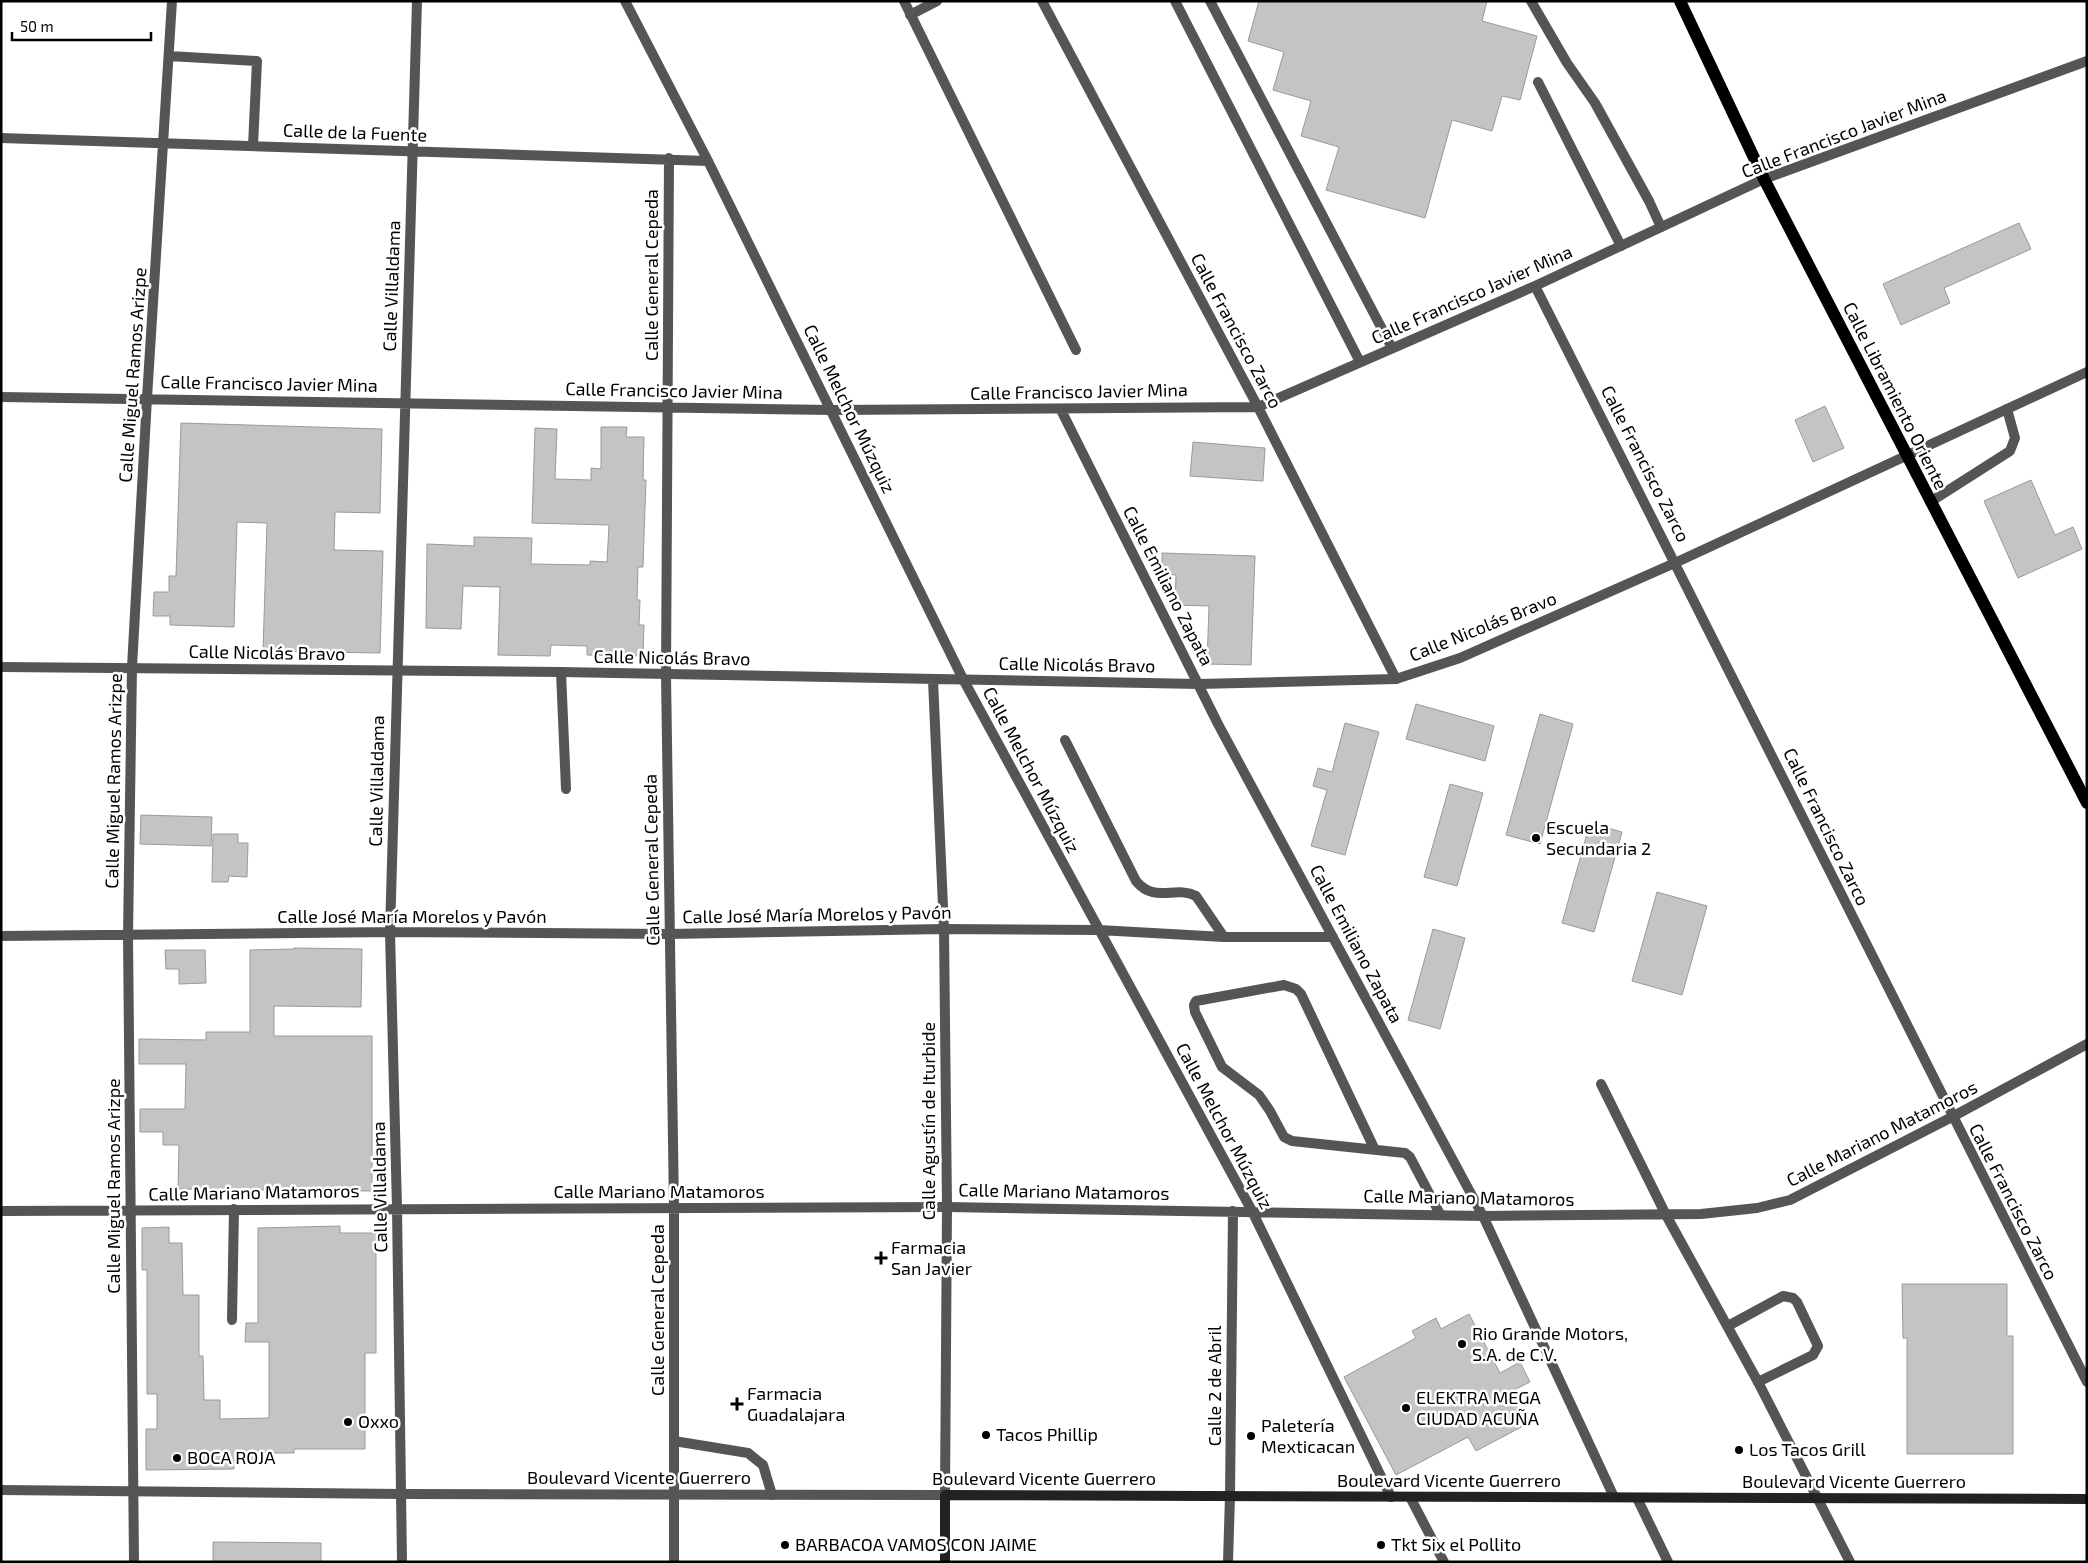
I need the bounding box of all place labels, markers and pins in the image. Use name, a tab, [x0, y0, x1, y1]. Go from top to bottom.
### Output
place label: Escuela Secundaria 2	[1546, 816, 1651, 859]
marker: Escuela Secundaria 2	[1530, 832, 1542, 844]
place label: Farmacia San Javier	[891, 1236, 972, 1279]
marker: Farmacia San Javier	[875, 1252, 887, 1264]
place label: Rio Grande Motors, S.A. de C.V.	[1472, 1322, 1628, 1365]
marker: Rio Grande Motors, S.A. de C.V.	[1456, 1338, 1468, 1350]
place label: Farmacia Guadalajara	[747, 1382, 845, 1425]
place label: ELEKTRA MEGA CIUDAD ACUÑA	[1416, 1386, 1541, 1429]
marker: Farmacia Guadalajara	[731, 1398, 743, 1410]
marker: ELEKTRA MEGA CIUDAD ACUÑA	[1400, 1402, 1412, 1414]
place label: Oxxo	[358, 1410, 399, 1432]
place label: Paletería Mexticacan	[1261, 1414, 1355, 1457]
marker: Oxxo	[342, 1416, 354, 1428]
place label: Tacos Phillip	[996, 1423, 1098, 1445]
marker: Tacos Phillip	[980, 1429, 992, 1441]
marker: Paletería Mexticacan	[1245, 1430, 1257, 1442]
place label: Los Tacos Grill	[1749, 1438, 1866, 1460]
marker: Los Tacos Grill	[1733, 1444, 1745, 1456]
place label: BOCA ROJA	[187, 1446, 276, 1468]
marker: BOCA ROJA	[171, 1452, 183, 1464]
place label: BARBACOA VAMOS CON JAIME	[795, 1533, 1037, 1555]
place label: Tkt Six el Pollito	[1391, 1533, 1521, 1555]
marker: BARBACOA VAMOS CON JAIME	[779, 1539, 791, 1551]
marker: Tkt Six el Pollito	[1375, 1539, 1387, 1551]

